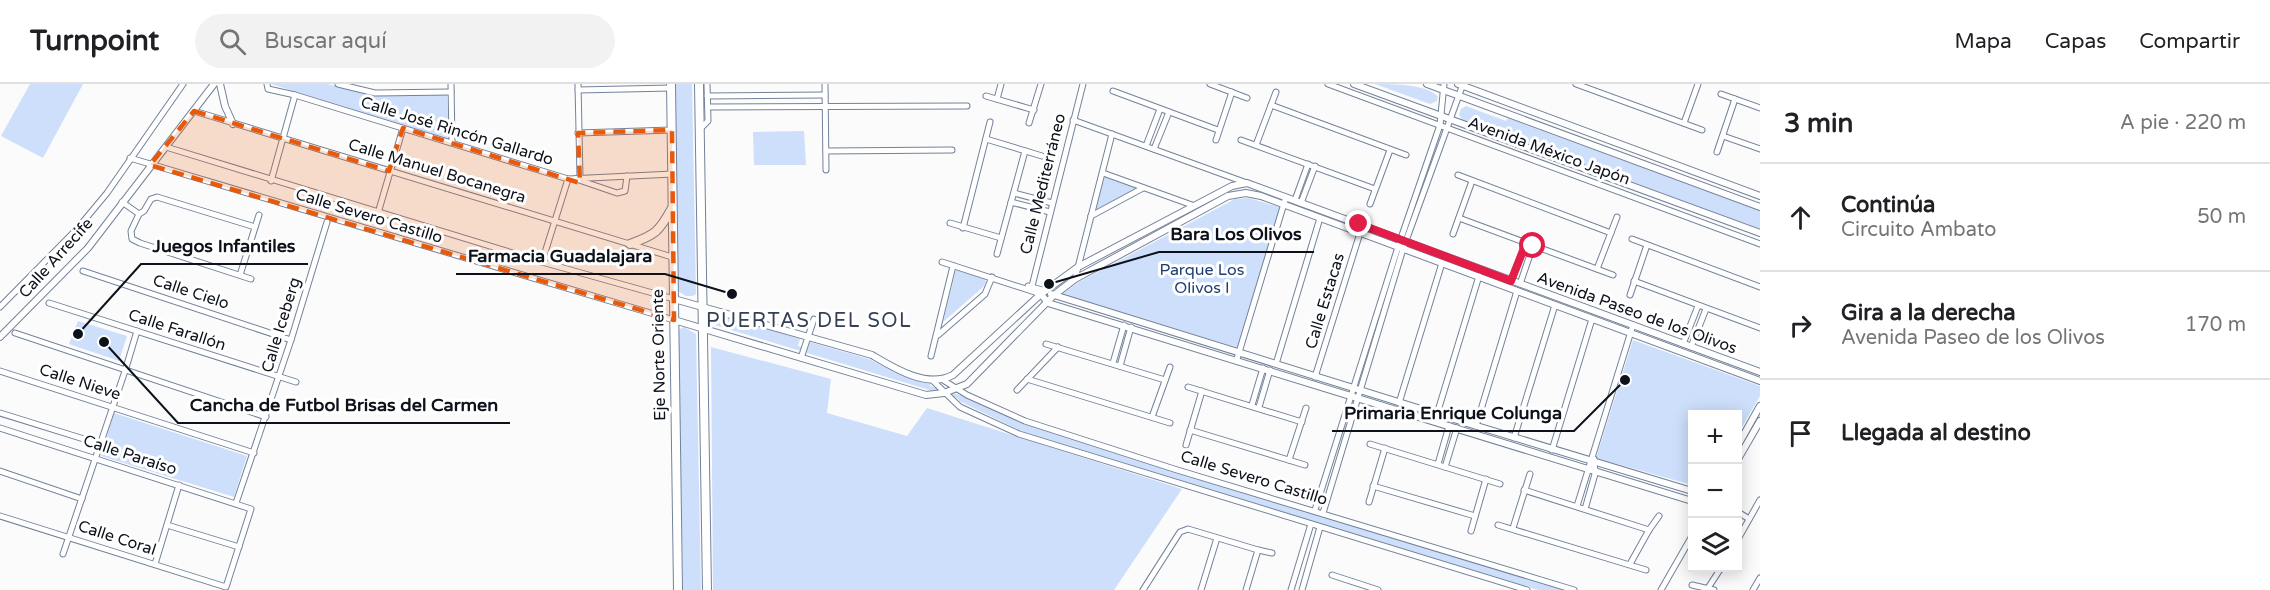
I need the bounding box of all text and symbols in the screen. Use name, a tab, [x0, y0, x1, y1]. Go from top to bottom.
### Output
search box	[195, 14, 615, 68]
text: Turnpoint	[30, 24, 159, 58]
icon: search	[216, 25, 249, 58]
text: Buscar aquí	[264, 28, 387, 54]
text: Mapa	[1955, 29, 2012, 54]
text: Capas	[2045, 29, 2106, 54]
text: Compartir	[2139, 29, 2240, 54]
street label: Calle José Rincón Gallardo	[358, 92, 556, 170]
text: 3 min	[1784, 108, 1853, 139]
street label: Calle Mediterráneo	[1016, 111, 1070, 257]
text: A pie · 220 m	[2120, 111, 2246, 135]
street label: Avenida México Japón	[1465, 112, 1633, 190]
street label: Calle Manuel Bocanegra	[346, 134, 528, 208]
street label: Calle Severo Castillo	[293, 184, 445, 248]
text: Continúa	[1841, 192, 1935, 218]
icon: ahead	[1784, 201, 1817, 234]
text: 50 m	[2197, 205, 2246, 229]
route end	[1345, 210, 1371, 236]
street label: Calle Arrecife	[15, 214, 97, 302]
callout: Bara Los Olivos	[1159, 216, 1314, 252]
text: Circuito Ambato	[1841, 218, 1996, 242]
text: Bara Los Olivos	[1170, 223, 1302, 245]
callout: Juegos Infantiles	[141, 228, 308, 264]
route start	[1519, 232, 1545, 258]
text: Juegos Infantiles	[152, 235, 296, 257]
callout: Farmacia Guadalajara	[456, 238, 665, 274]
text: Farmacia Guadalajara	[468, 245, 652, 267]
street label: Calle Estacas	[1301, 251, 1349, 351]
park label: Parque Los Olivos I	[1160, 260, 1244, 298]
street label: Avenida Paseo de los Olivos	[1534, 267, 1740, 359]
street label: Calle Cielo	[150, 270, 232, 314]
street label: Calle Iceberg	[257, 275, 305, 375]
street label: Eje Norte Oriente	[648, 289, 670, 421]
text: Gira a la derecha	[1841, 300, 2016, 326]
street label: Calle Farallón	[126, 305, 228, 355]
district label: PUERTAS DEL SOL	[706, 309, 912, 333]
icon: right	[1784, 309, 1817, 342]
text: 170 m	[2185, 313, 2246, 337]
text: Avenida Paseo de los Olivos	[1841, 326, 2105, 350]
street label: Calle Nieve	[37, 359, 123, 405]
callout: Cancha de Futbol Brisas del Carmen	[178, 387, 510, 423]
text: Cancha de Futbol Brisas del Carmen	[190, 394, 498, 416]
callout: Primaria Enrique Colunga	[1332, 395, 1574, 431]
text: Primaria Enrique Colunga	[1344, 402, 1562, 424]
map controls	[1688, 410, 1742, 572]
button: +	[1688, 410, 1742, 464]
icon: arrive	[1784, 417, 1817, 450]
text: Llegada al destino	[1841, 420, 2031, 446]
street label: Calle Paraíso	[81, 430, 179, 480]
street label: Calle Severo Castillo	[1178, 446, 1330, 510]
button: −	[1688, 464, 1742, 518]
street label: Calle Coral	[75, 516, 159, 560]
button: layers	[1688, 518, 1742, 572]

